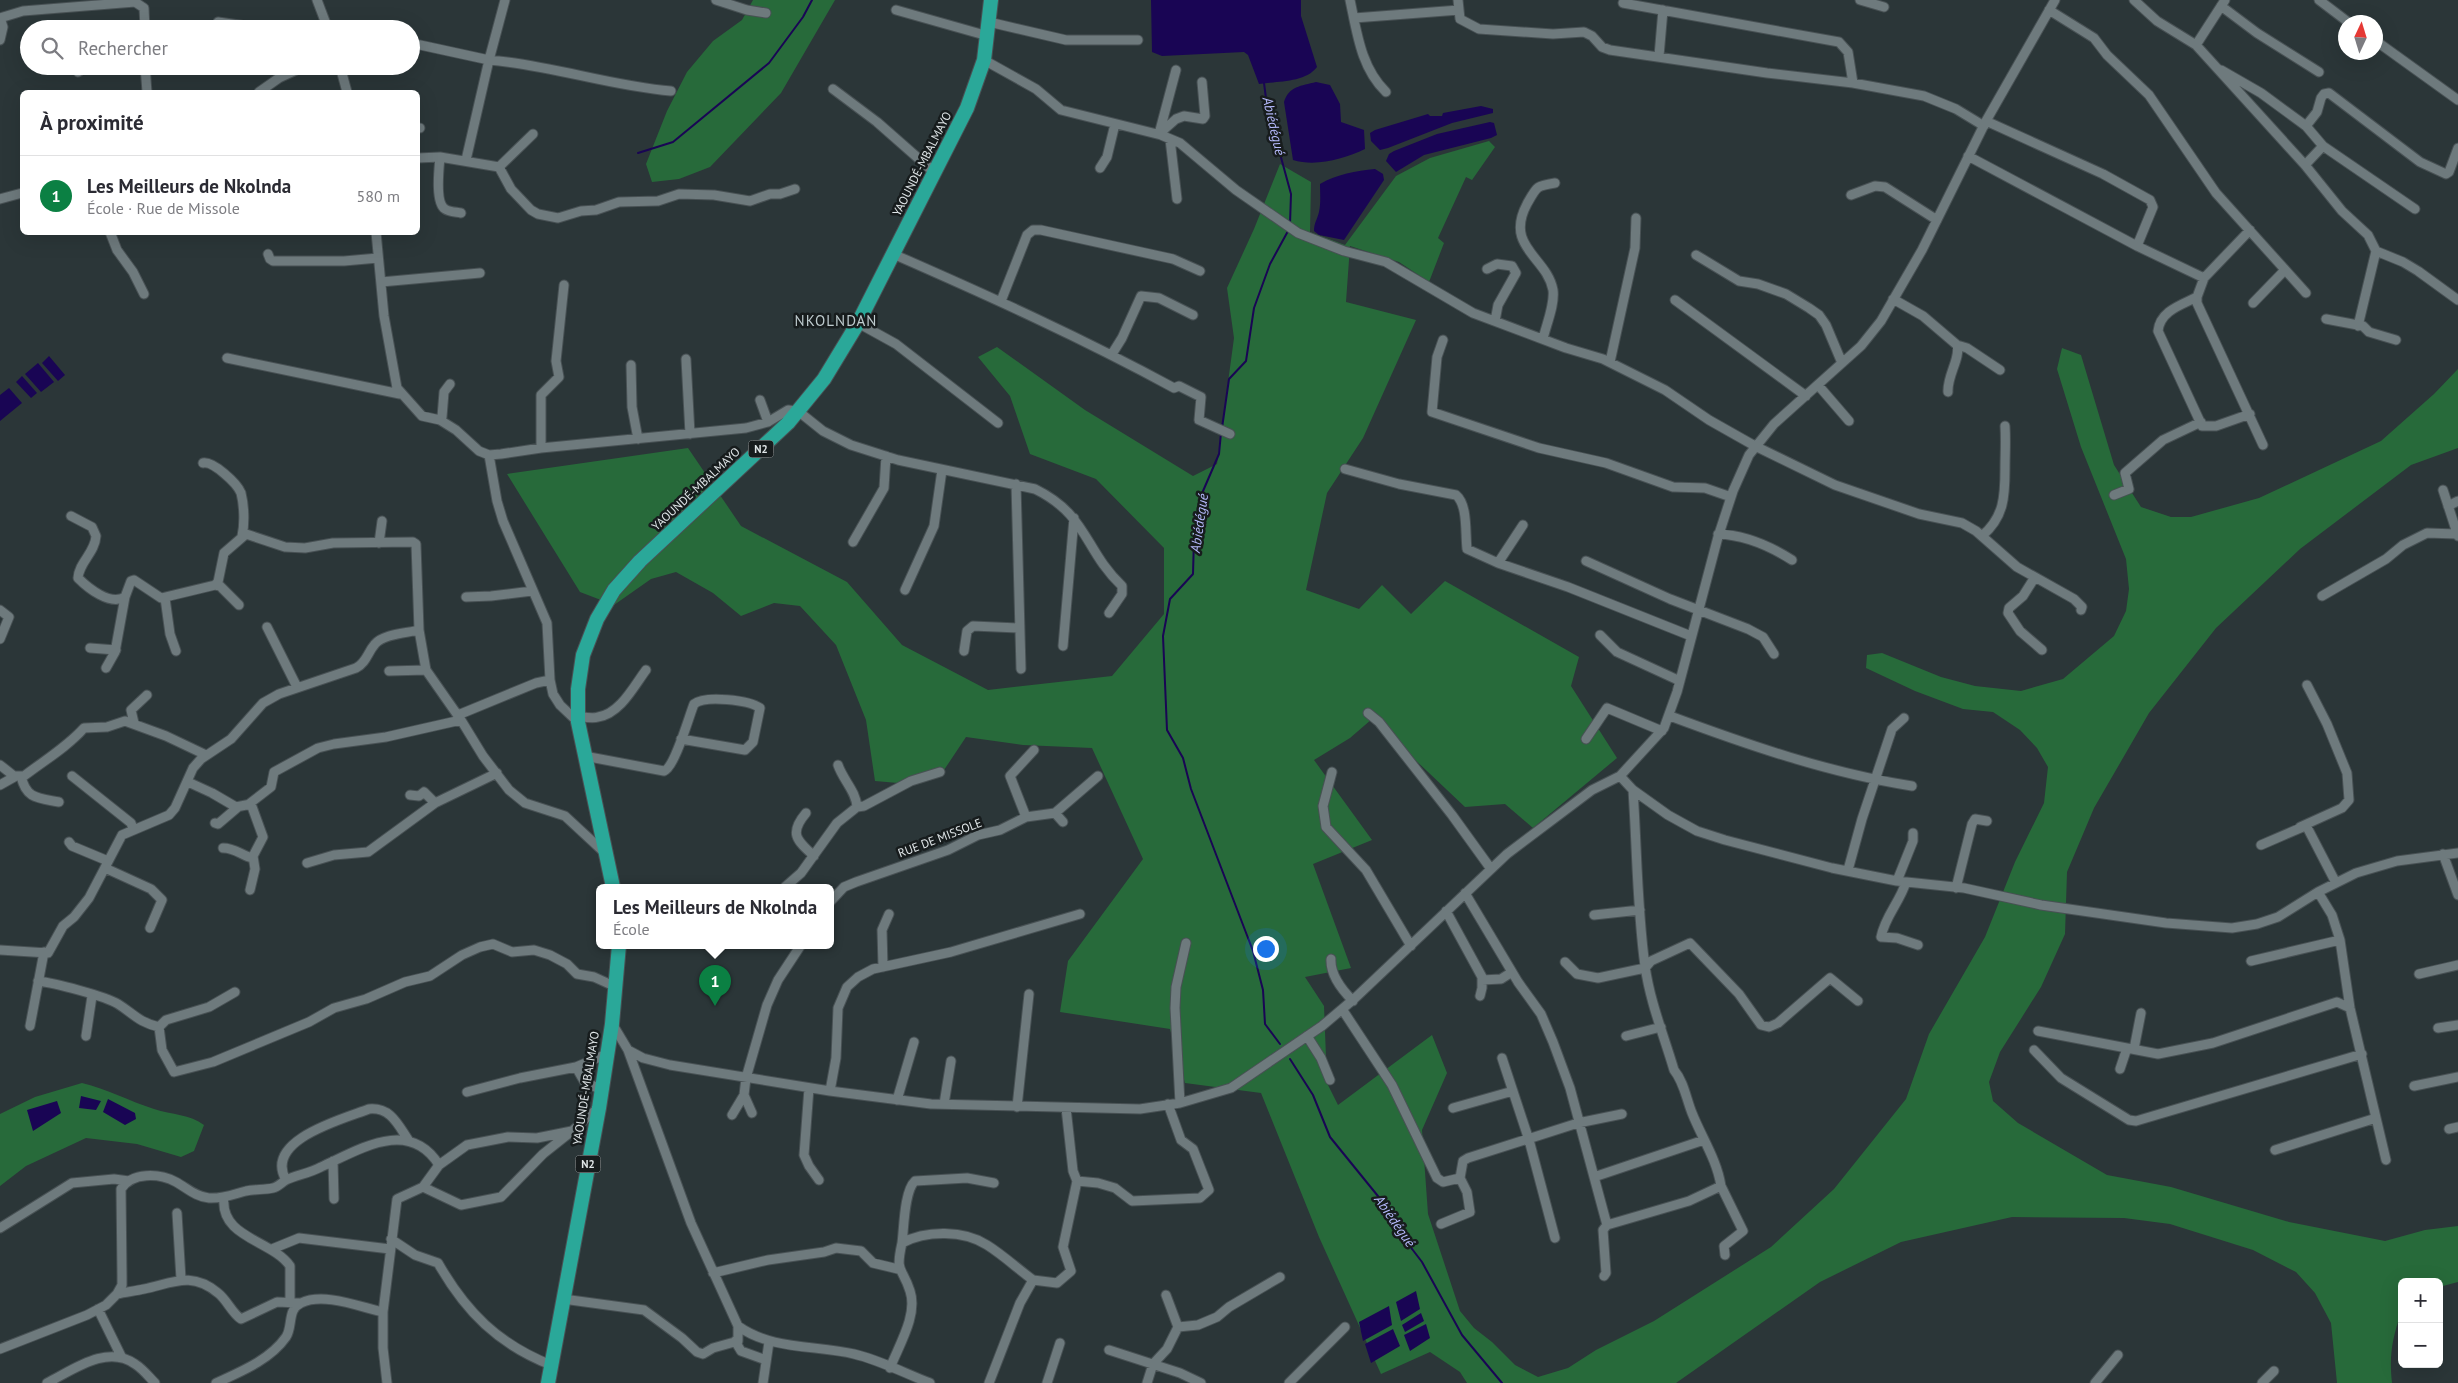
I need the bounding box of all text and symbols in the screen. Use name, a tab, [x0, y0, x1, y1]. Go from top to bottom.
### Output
north arrow	[2338, 15, 2383, 60]
search box	[20, 20, 420, 75]
icon: search	[38, 34, 66, 62]
text: Rechercher	[78, 36, 168, 60]
water label: Abiédégué	[1258, 94, 1290, 158]
text: À proximité	[40, 109, 144, 136]
street label: YAOUNDÉ-MBALMAYO	[889, 109, 954, 218]
text: Les Meilleurs de Nkolnda	[87, 174, 291, 198]
text: 1	[51, 186, 61, 206]
text: 580 m	[357, 186, 400, 206]
text: École · Rue de Missole	[87, 198, 240, 218]
district label: NKOLNDAN	[795, 311, 877, 330]
road number: N2	[748, 440, 774, 458]
street label: YAOUNDÉ-MBALMAYO	[648, 444, 743, 533]
water label: Abiédégué	[1186, 492, 1212, 555]
street label: RUE DE MISSOLE	[896, 815, 984, 860]
popup	[596, 884, 834, 949]
text: Les Meilleurs de Nkolnda	[613, 895, 817, 919]
text: École	[613, 919, 650, 939]
your location	[1253, 936, 1279, 962]
pin: 1	[699, 965, 731, 1006]
street label: YAOUNDÉ-MBALMAYO	[569, 1030, 602, 1146]
road number: N2	[576, 1156, 600, 1172]
water label: Abiédégué	[1370, 1191, 1420, 1251]
map controls	[2398, 1278, 2443, 1368]
button: +	[2398, 1278, 2443, 1323]
button: −	[2398, 1323, 2443, 1368]

